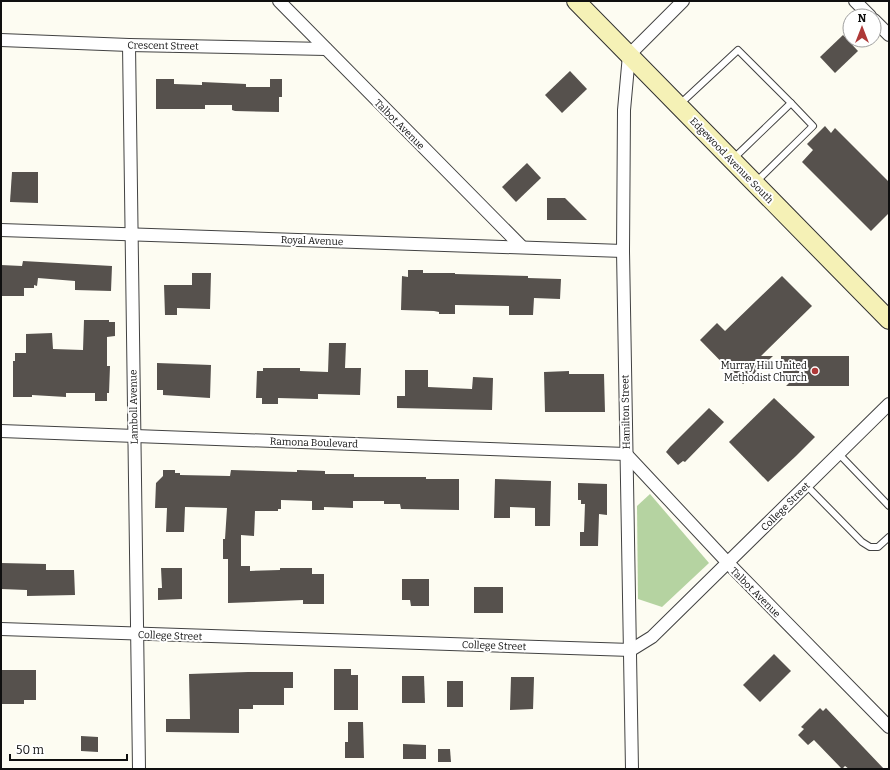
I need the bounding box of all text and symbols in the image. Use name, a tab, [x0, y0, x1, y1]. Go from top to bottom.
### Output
north arrow	[842, 8, 882, 48]
text: N	[858, 12, 867, 25]
street label: Crescent Street	[127, 39, 199, 53]
street label: Talbot Avenue	[372, 97, 427, 152]
street label: Edgewood Avenue South	[687, 115, 776, 207]
street label: Royal Avenue	[281, 234, 343, 248]
place label: Murray Hill United Methodist Church	[721, 360, 808, 384]
marker: Murray Hill United Methodist Church	[810, 366, 820, 376]
street label: Lamboll Avenue	[127, 369, 141, 445]
street label: Hamilton Street	[619, 374, 633, 449]
street label: Ramona Boulevard	[270, 435, 358, 451]
street label: College Street	[759, 479, 813, 534]
street label: Talbot Avenue	[728, 565, 783, 620]
street label: College Street	[138, 629, 203, 643]
street label: College Street	[462, 639, 527, 653]
scale bar	[10, 736, 127, 762]
text: 50 m	[16, 743, 45, 757]

